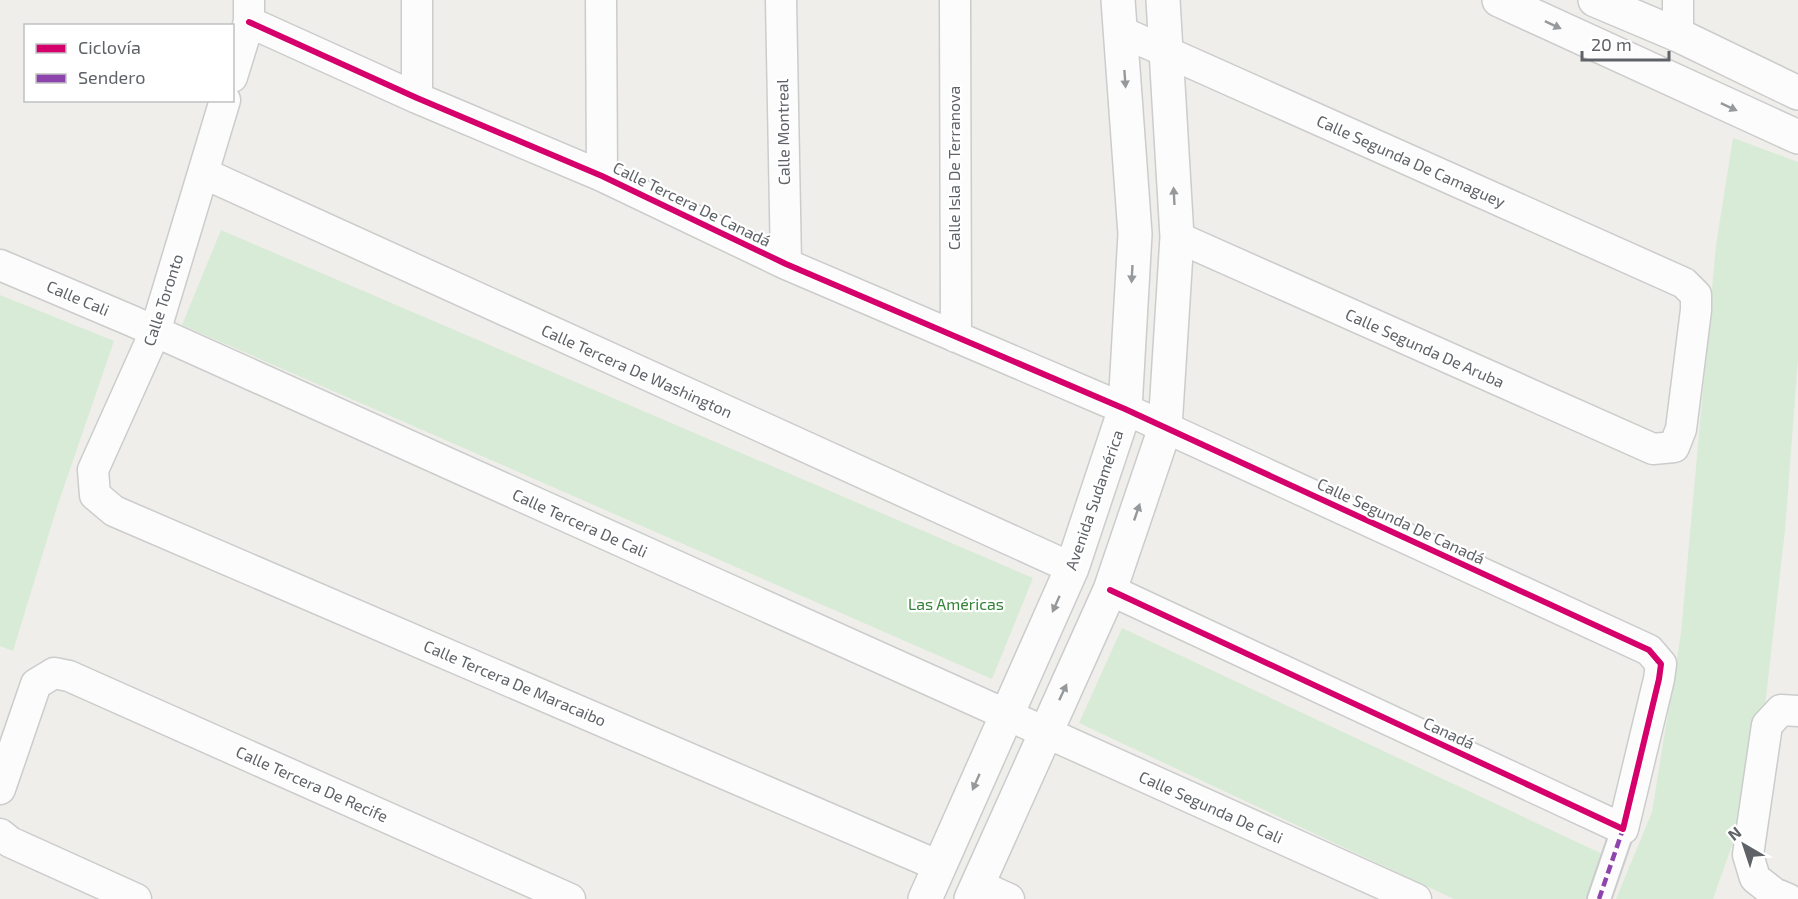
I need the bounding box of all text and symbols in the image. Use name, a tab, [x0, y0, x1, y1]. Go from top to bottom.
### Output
one-way arrow	[1544, 20, 1561, 29]
legend	[24, 24, 234, 102]
scale bar	[1582, 24, 1669, 62]
text: 20 m	[1591, 33, 1632, 55]
text: Ciclovía	[78, 36, 141, 58]
text: Sendero	[78, 66, 145, 88]
one-way arrow	[1120, 70, 1130, 89]
street label: Calle Montreal	[772, 78, 793, 185]
street label: Calle Isla De Terranova	[944, 86, 963, 250]
one-way arrow	[1721, 102, 1738, 111]
street label: Calle Segunda De Camaguey	[1314, 110, 1509, 211]
street label: Calle Tercera De Canadá	[610, 157, 774, 250]
one-way arrow	[1170, 186, 1179, 205]
street label: Calle Toronto	[139, 251, 186, 348]
one-way arrow	[1128, 264, 1137, 283]
street label: Calle Cali	[44, 276, 112, 319]
street label: Calle Segunda De Aruba	[1343, 304, 1508, 391]
street label: Calle Tercera De Washington	[539, 320, 736, 421]
street label: Avenida Sudamérica	[1061, 427, 1126, 572]
street label: Calle Segunda De Canadá	[1314, 473, 1488, 568]
street label: Calle Tercera De Cali	[510, 484, 651, 561]
one-way arrow	[1132, 502, 1142, 520]
park label: Las Américas	[908, 594, 1004, 613]
one-way arrow	[1051, 595, 1061, 613]
street label: Calle Tercera De Maracaibo	[421, 635, 609, 730]
one-way arrow	[1058, 682, 1068, 700]
street label: Canadá	[1421, 713, 1478, 753]
street label: Calle Tercera De Recife	[233, 741, 391, 826]
street label: Calle Segunda De Cali	[1136, 766, 1286, 847]
one-way arrow	[971, 773, 981, 791]
north arrow	[1714, 815, 1774, 875]
text: N	[1724, 822, 1745, 844]

